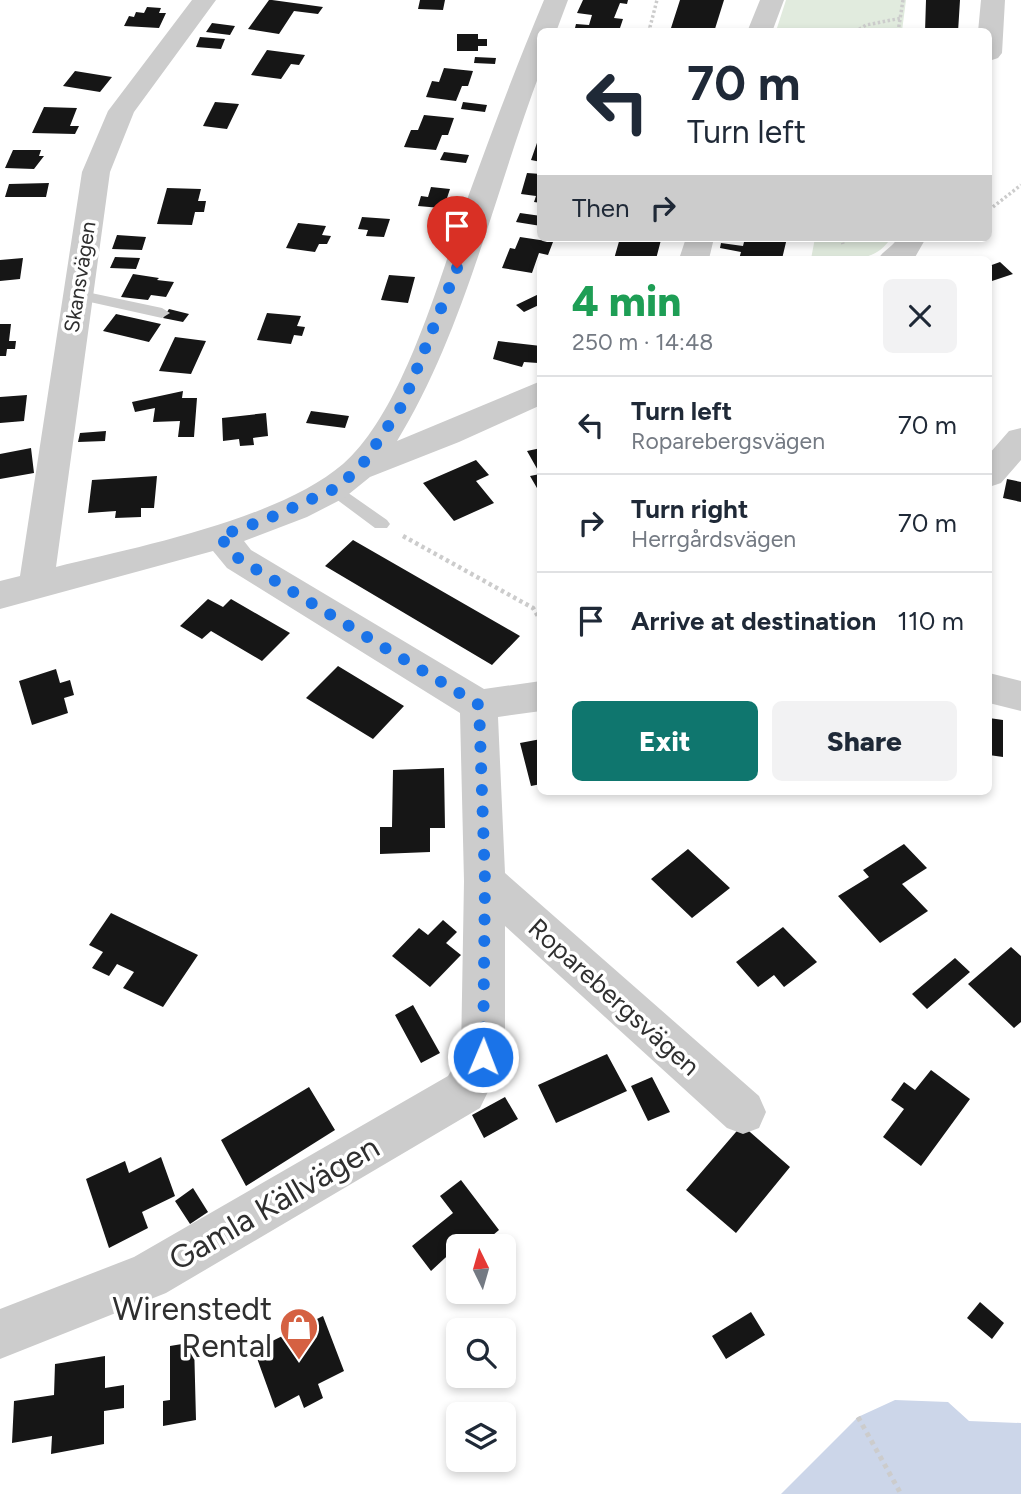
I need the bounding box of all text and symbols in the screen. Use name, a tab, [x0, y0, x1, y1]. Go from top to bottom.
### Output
text: 70 m	[687, 53, 800, 112]
icon: left	[572, 56, 663, 147]
text: Turn left	[687, 113, 806, 151]
icon: right	[644, 189, 682, 227]
text: Then	[572, 192, 630, 224]
pin	[427, 196, 487, 268]
icon: arrive	[438, 207, 476, 245]
street label: Skansvägen	[58, 220, 101, 334]
text: 4 min	[572, 276, 681, 327]
button: close	[883, 279, 957, 353]
text: 250 m · 14:48	[572, 328, 713, 356]
text: Turn left	[631, 395, 732, 427]
icon: left	[572, 406, 610, 444]
text: 70 m	[898, 409, 957, 441]
text: Roparebergsvägen	[631, 427, 825, 455]
text: Turn right	[631, 493, 748, 525]
icon: right	[572, 504, 610, 542]
text: 70 m	[898, 507, 957, 539]
text: Herrgårdsvägen	[631, 525, 796, 553]
icon: arrive	[572, 602, 610, 640]
text: Arrive at destination	[631, 605, 876, 637]
text: 110 m	[897, 605, 964, 637]
button: Exit	[572, 701, 758, 781]
button: Share	[772, 701, 957, 781]
street label: Roparebergsvägen	[522, 912, 706, 1082]
position arrow	[446, 1020, 520, 1094]
street label: Gamla Källvägen	[162, 1128, 386, 1278]
north arrow	[446, 1234, 516, 1304]
map controls	[446, 1234, 516, 1472]
place label: Wirenstedt Rental	[112, 1290, 272, 1365]
shop icon: Wirenstedt Rental	[278, 1306, 320, 1361]
button: search	[446, 1318, 516, 1388]
button: layers	[446, 1402, 516, 1472]

